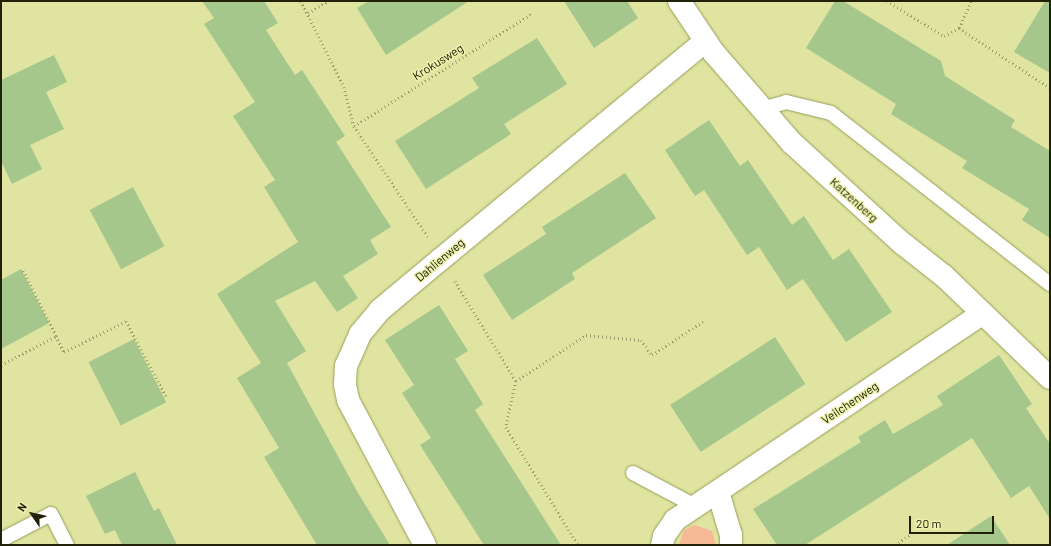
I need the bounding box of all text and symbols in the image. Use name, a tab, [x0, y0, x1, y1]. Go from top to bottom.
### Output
street label: Krokusweg	[410, 41, 466, 83]
street label: Katzenberg	[827, 175, 881, 225]
street label: Dahlienweg	[412, 235, 468, 285]
street label: Veilchenweg	[819, 379, 881, 427]
north arrow	[12, 494, 52, 534]
text: N	[14, 500, 29, 514]
scale bar	[911, 508, 996, 534]
text: 20 m	[916, 516, 942, 530]

